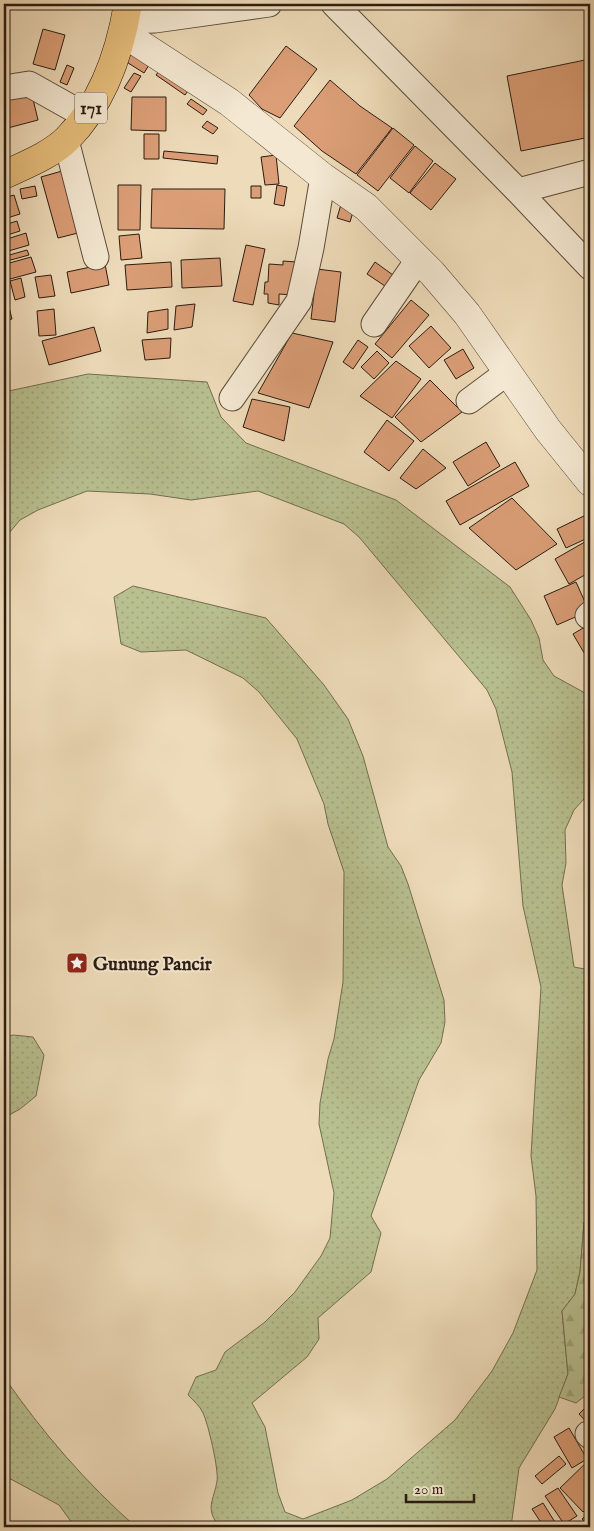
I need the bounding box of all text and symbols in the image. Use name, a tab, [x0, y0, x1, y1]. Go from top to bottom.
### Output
road number: 171	[75, 92, 107, 124]
place icon: Gunung Pancir	[65, 951, 89, 975]
place label: Gunung Pancir	[93, 953, 213, 977]
scale bar	[406, 1471, 474, 1503]
text: 20 m	[414, 1480, 444, 1499]

